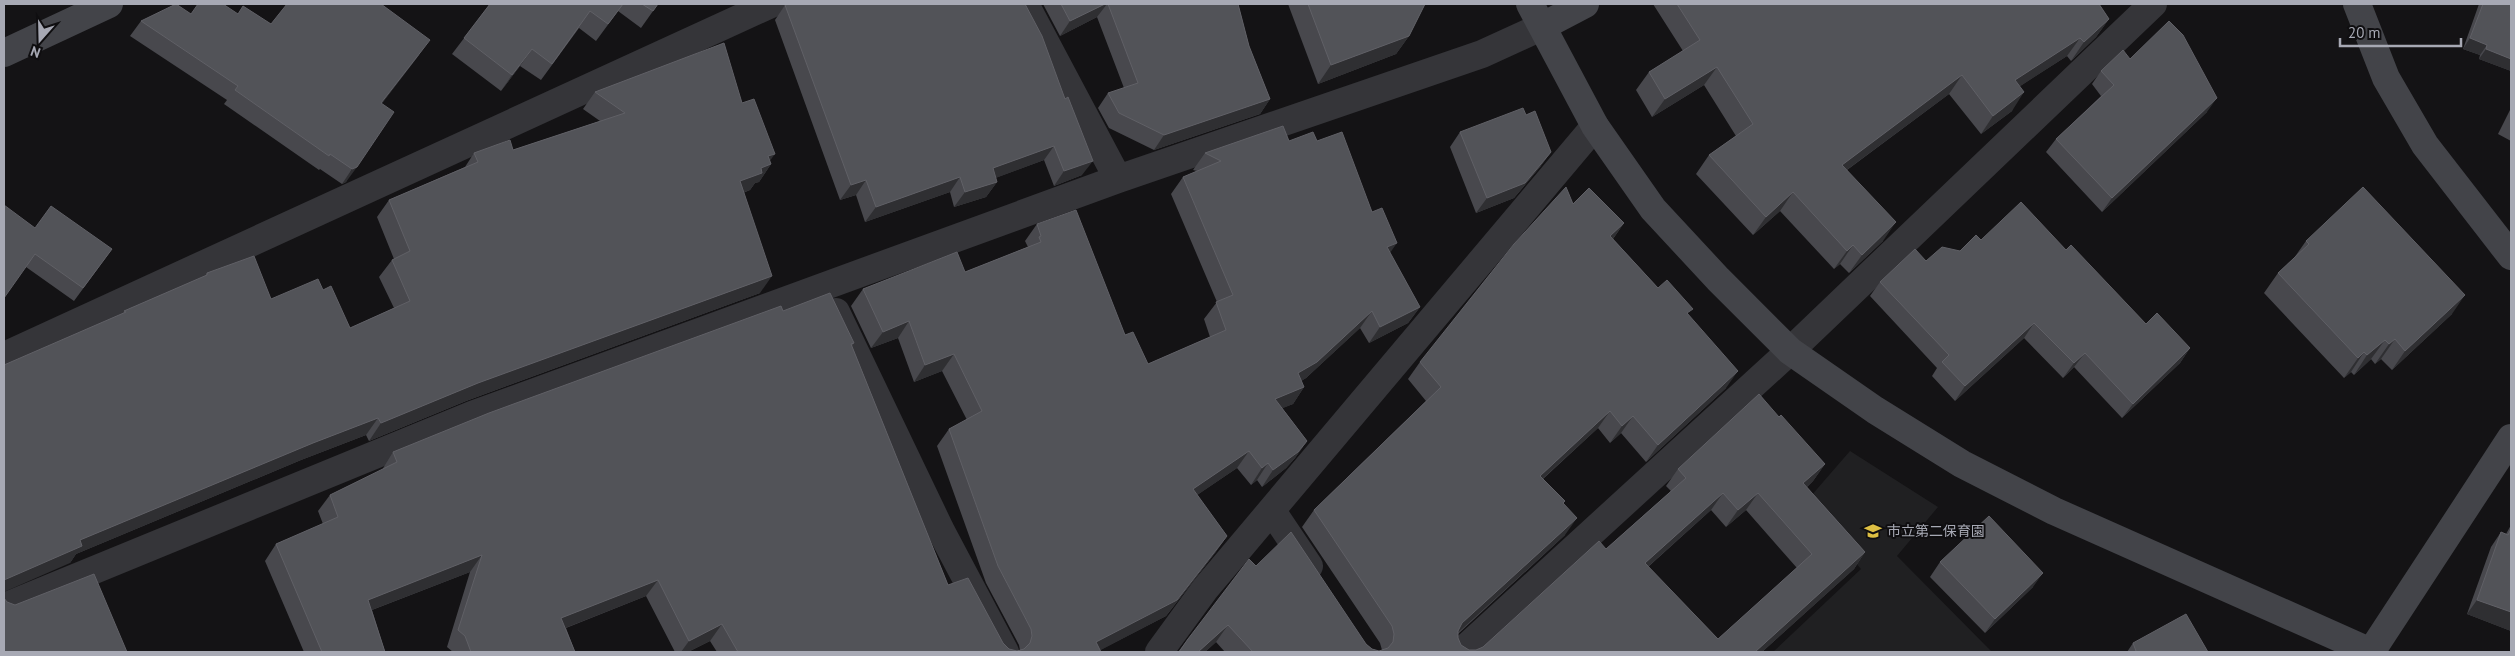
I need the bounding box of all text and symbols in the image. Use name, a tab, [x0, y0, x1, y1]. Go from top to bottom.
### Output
north arrow	[15, 15, 65, 65]
scale bar	[2340, 15, 2461, 47]
text: 20 m	[2348, 23, 2381, 42]
text: N	[28, 42, 43, 62]
school or university icon: 市立第二保育園	[1863, 521, 1883, 541]
place label: 市立第二保育園	[1887, 522, 1985, 540]

